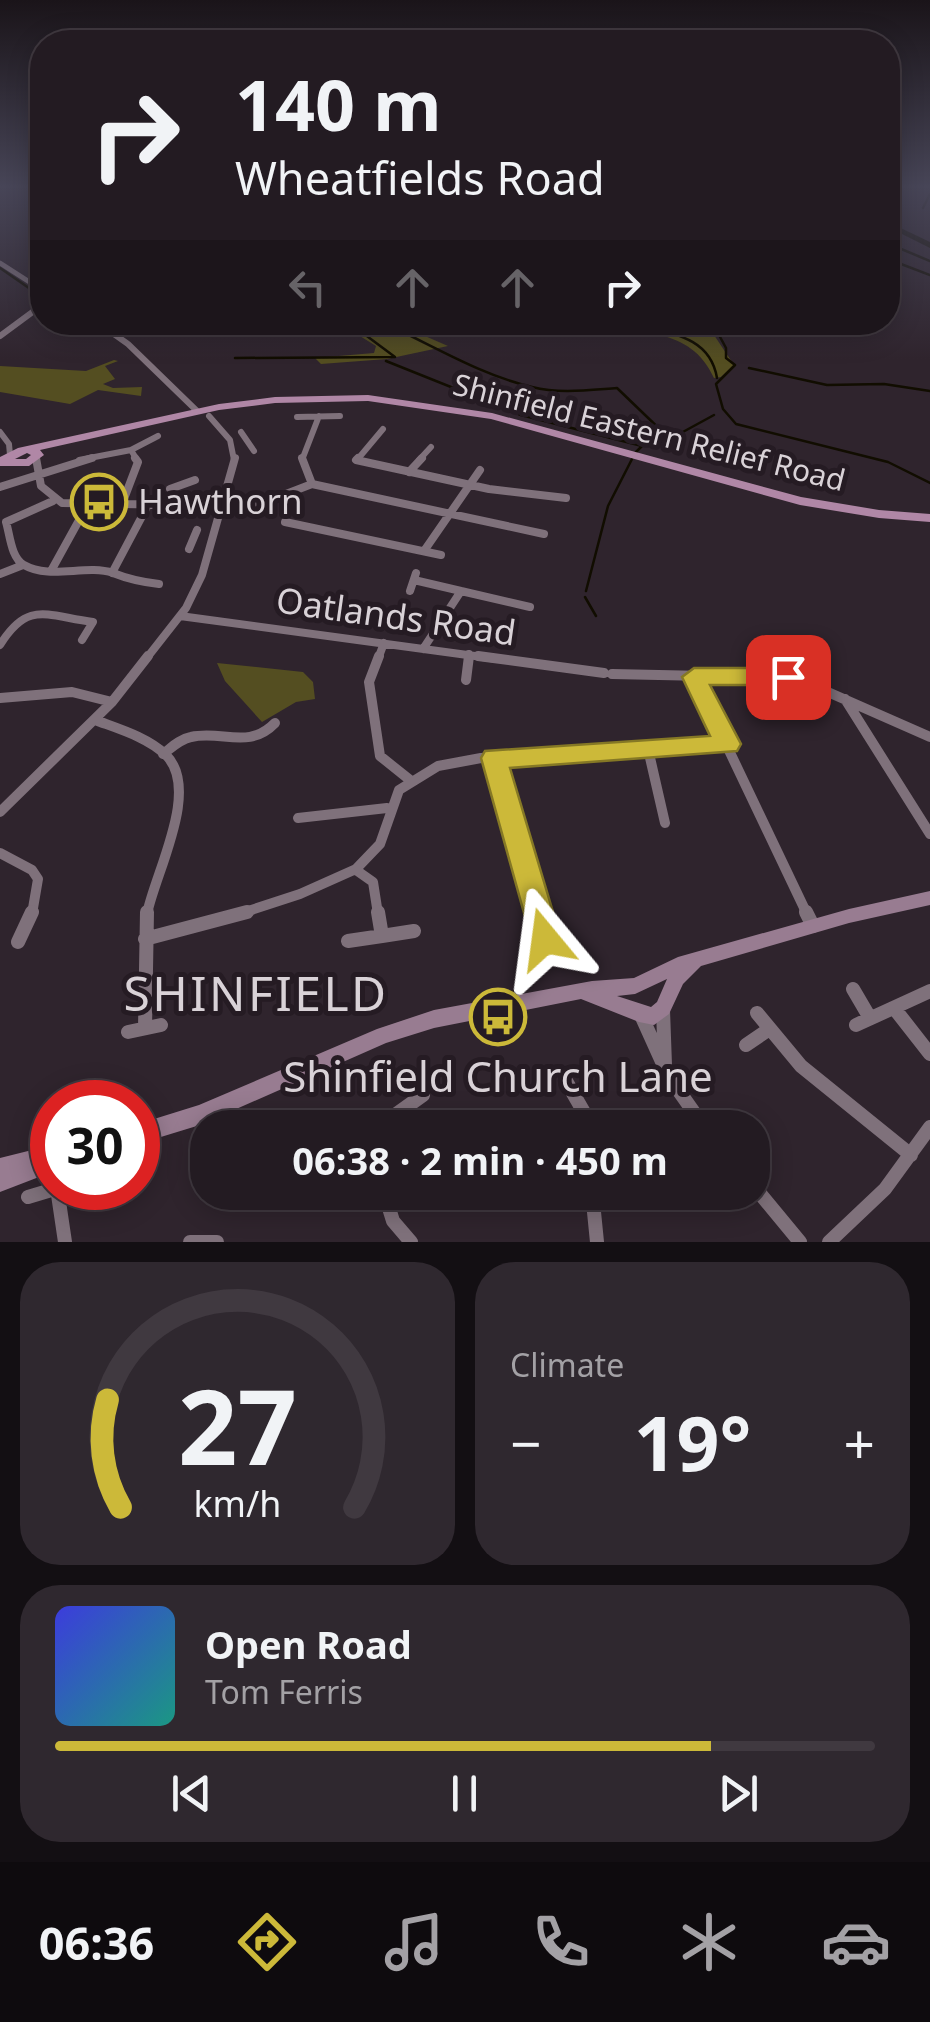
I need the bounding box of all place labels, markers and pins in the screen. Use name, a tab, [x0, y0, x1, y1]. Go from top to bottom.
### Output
bus stop icon: Hawthorn	[69, 472, 129, 532]
place label: Hawthorn	[138, 477, 303, 524]
pin	[746, 635, 831, 720]
bus stop icon: Shinfield Church Lane	[468, 987, 528, 1047]
place label: Shinfield Church Lane	[283, 1047, 713, 1104]

